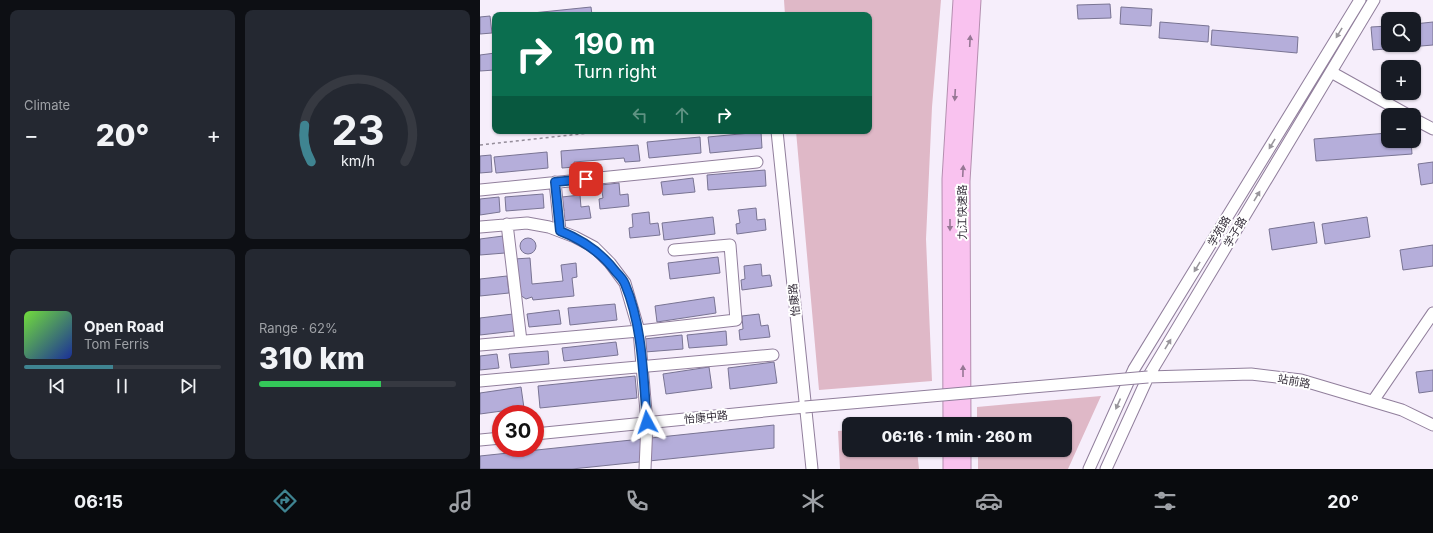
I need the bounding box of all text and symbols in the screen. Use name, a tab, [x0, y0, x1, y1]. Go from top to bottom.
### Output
map controls	[1381, 12, 1421, 148]
button: search	[1381, 12, 1421, 52]
text: 190 m	[574, 27, 655, 61]
one-way arrow	[1336, 27, 1343, 39]
icon: right	[508, 28, 560, 80]
one-way arrow	[966, 35, 973, 47]
button: +	[1381, 60, 1421, 100]
text: Turn right	[574, 61, 657, 82]
one-way arrow	[952, 89, 958, 102]
text: Climate	[24, 97, 70, 113]
icon: left	[629, 104, 651, 126]
icon: ahead	[671, 104, 693, 126]
icon: right	[713, 104, 735, 126]
text: 23	[331, 105, 384, 155]
button: −	[1381, 108, 1421, 148]
text: 20°	[96, 117, 149, 153]
text: −	[24, 122, 39, 148]
text: +	[206, 122, 221, 148]
one-way arrow	[1268, 138, 1275, 150]
text: km/h	[341, 152, 374, 169]
pin	[569, 162, 603, 196]
one-way arrow	[959, 165, 966, 177]
icon: arrive	[575, 168, 597, 190]
street label: 九江快速路	[955, 185, 969, 240]
one-way arrow	[1253, 190, 1260, 202]
street label: 学苑路	[1205, 213, 1233, 249]
street label: 学子路	[1221, 214, 1249, 250]
one-way arrow	[947, 219, 953, 232]
one-way arrow	[1193, 261, 1200, 273]
street label: 怡康路	[785, 283, 803, 317]
text: Open Road	[84, 317, 164, 336]
text: Range · 62%	[259, 320, 338, 336]
text: Tom Ferris	[84, 336, 149, 352]
one-way arrow	[1165, 338, 1172, 350]
text: 310 km	[259, 340, 365, 376]
one-way arrow	[960, 364, 966, 377]
street label: 站前路	[1277, 371, 1311, 391]
icon: previous	[46, 375, 68, 397]
icon: pause	[111, 375, 133, 397]
icon: next	[177, 375, 199, 397]
one-way arrow	[1115, 398, 1121, 410]
position arrow	[626, 401, 668, 443]
speed limit sign: 30	[492, 405, 544, 457]
street label: 怡康中路	[683, 408, 729, 426]
text: 06:16 · 1 min · 260 m	[882, 427, 1032, 446]
icon: directions	[271, 487, 299, 515]
icon: music	[447, 487, 475, 515]
icon: phone	[623, 487, 651, 515]
icon: climate	[799, 487, 827, 515]
icon: car	[975, 487, 1003, 515]
icon: filters	[1151, 487, 1179, 515]
text: 06:15	[74, 491, 123, 512]
text: 20°	[1327, 491, 1359, 512]

